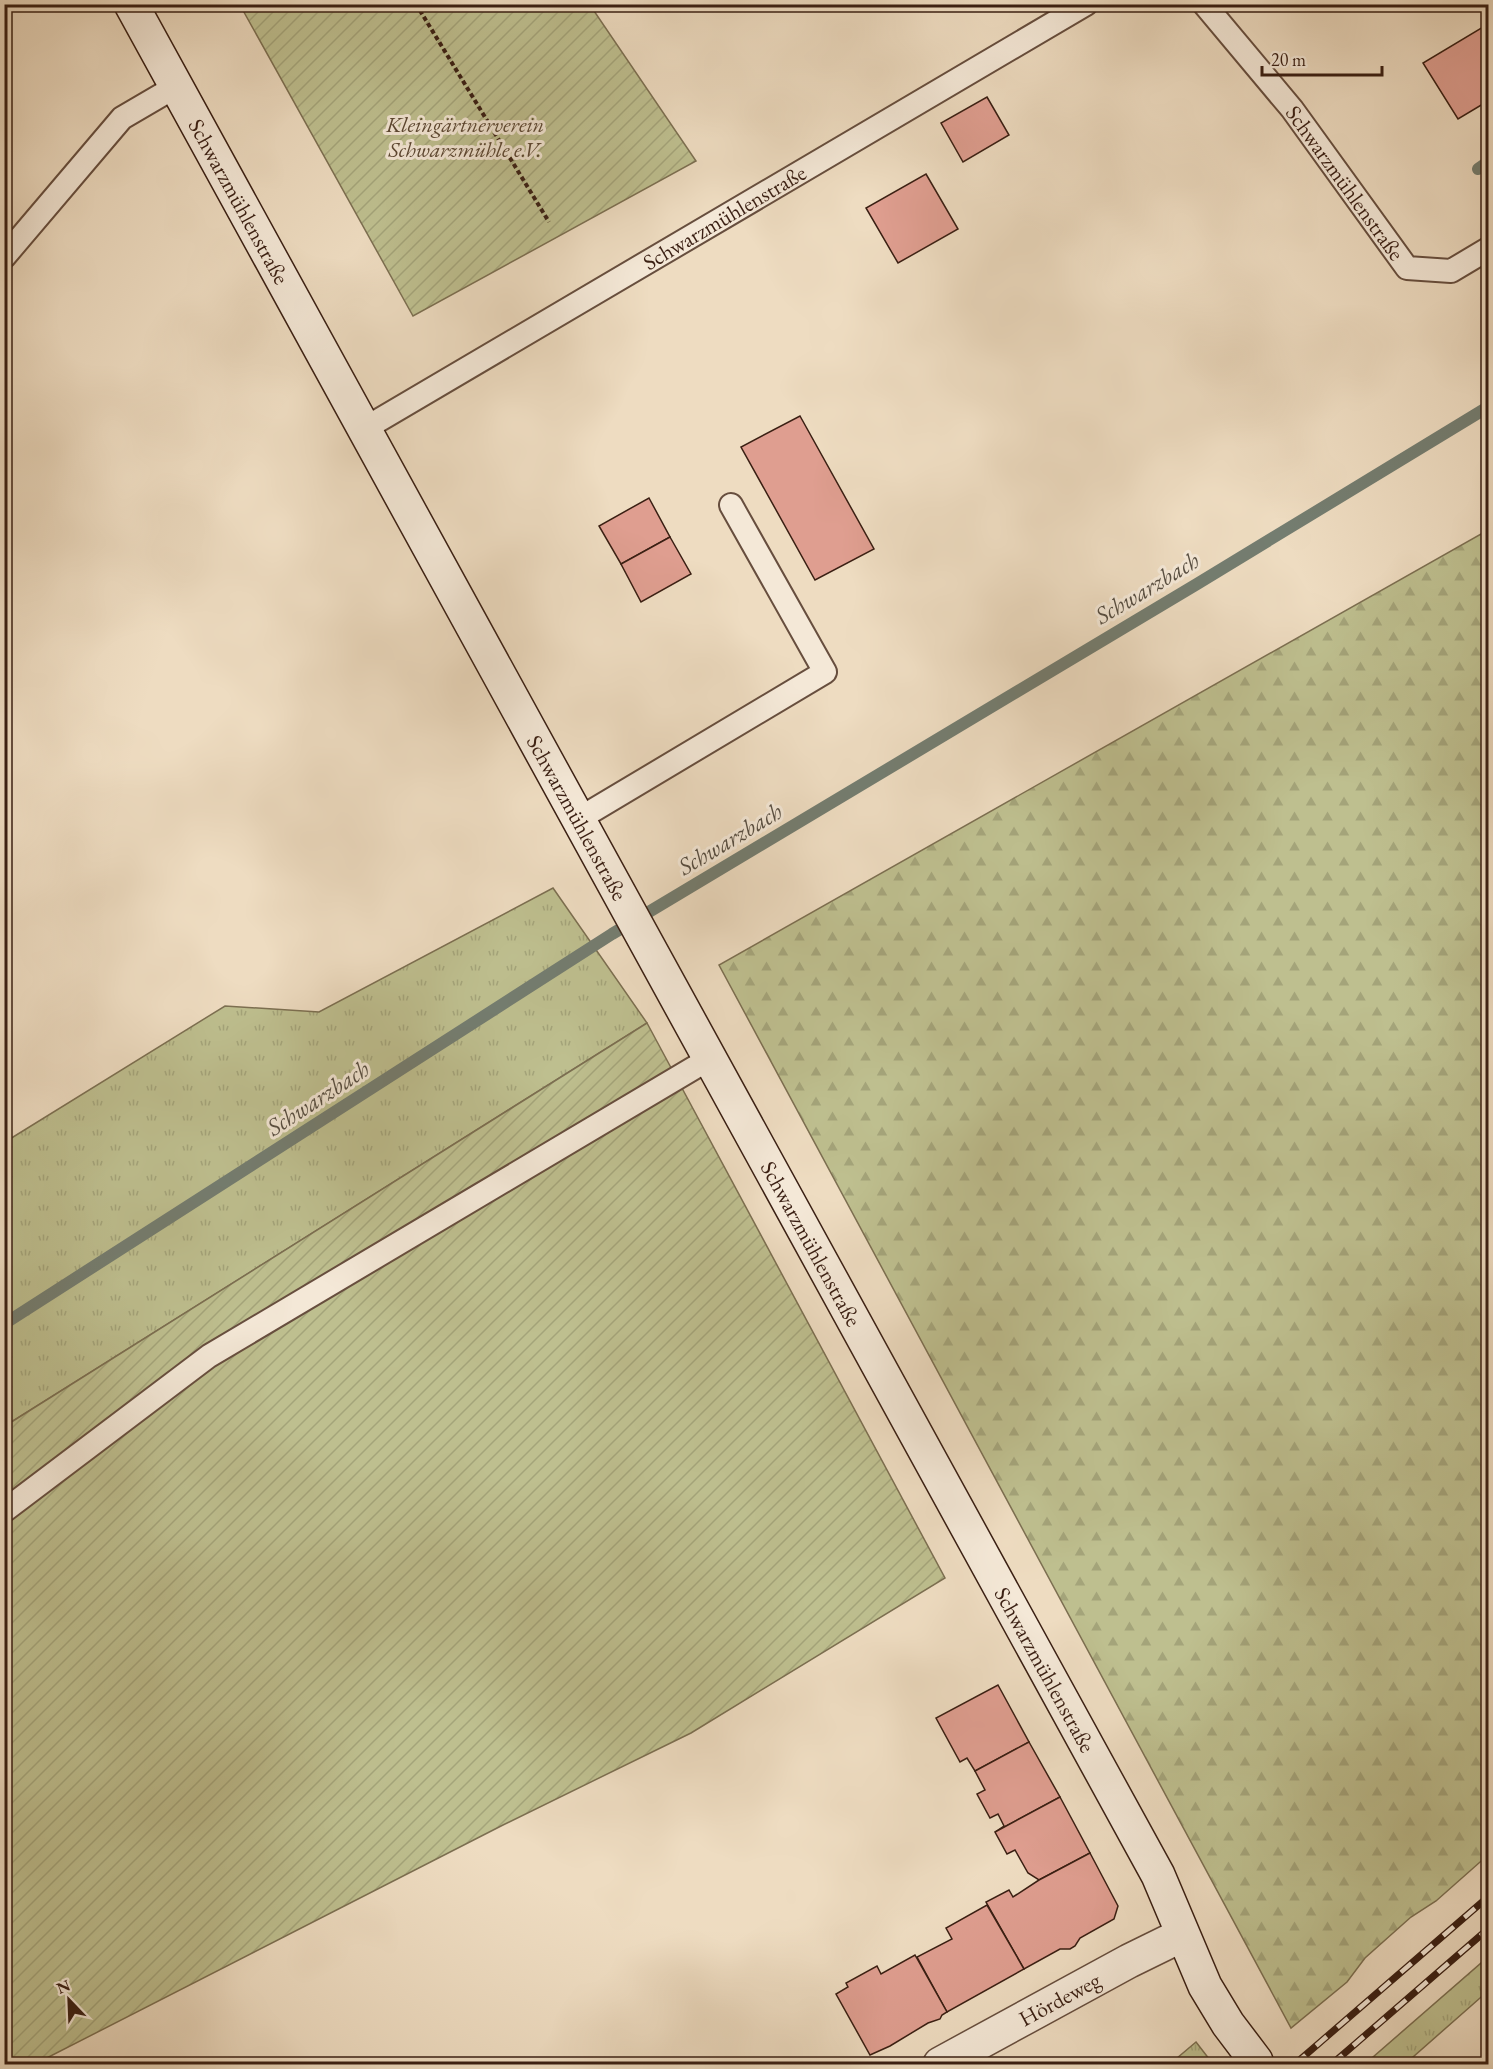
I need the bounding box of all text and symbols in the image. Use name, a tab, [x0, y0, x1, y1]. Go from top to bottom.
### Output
scale bar	[1262, 39, 1382, 77]
text: 20 m	[1271, 48, 1306, 71]
street label: Schwarzmühlenstraße	[1279, 100, 1411, 267]
park label: Kleingärtnerverein Schwarzmühle e.V.	[385, 110, 544, 164]
street label: Schwarzmühlenstraße	[182, 114, 296, 290]
street label: Schwarzmühlenstraße	[638, 158, 812, 277]
water label: Schwarzbach	[1088, 544, 1205, 631]
street label: Schwarzmühlenstraße	[520, 730, 634, 906]
water label: Schwarzbach	[671, 795, 788, 882]
water label: Schwarzbach	[260, 1053, 375, 1143]
street label: Schwarzmühlenstraße	[754, 1156, 868, 1332]
street label: Schwarzmühlenstraße	[988, 1582, 1102, 1758]
street label: Hördeweg	[1014, 1965, 1106, 2033]
north arrow	[39, 1970, 99, 2030]
text: N	[53, 1974, 73, 1999]

